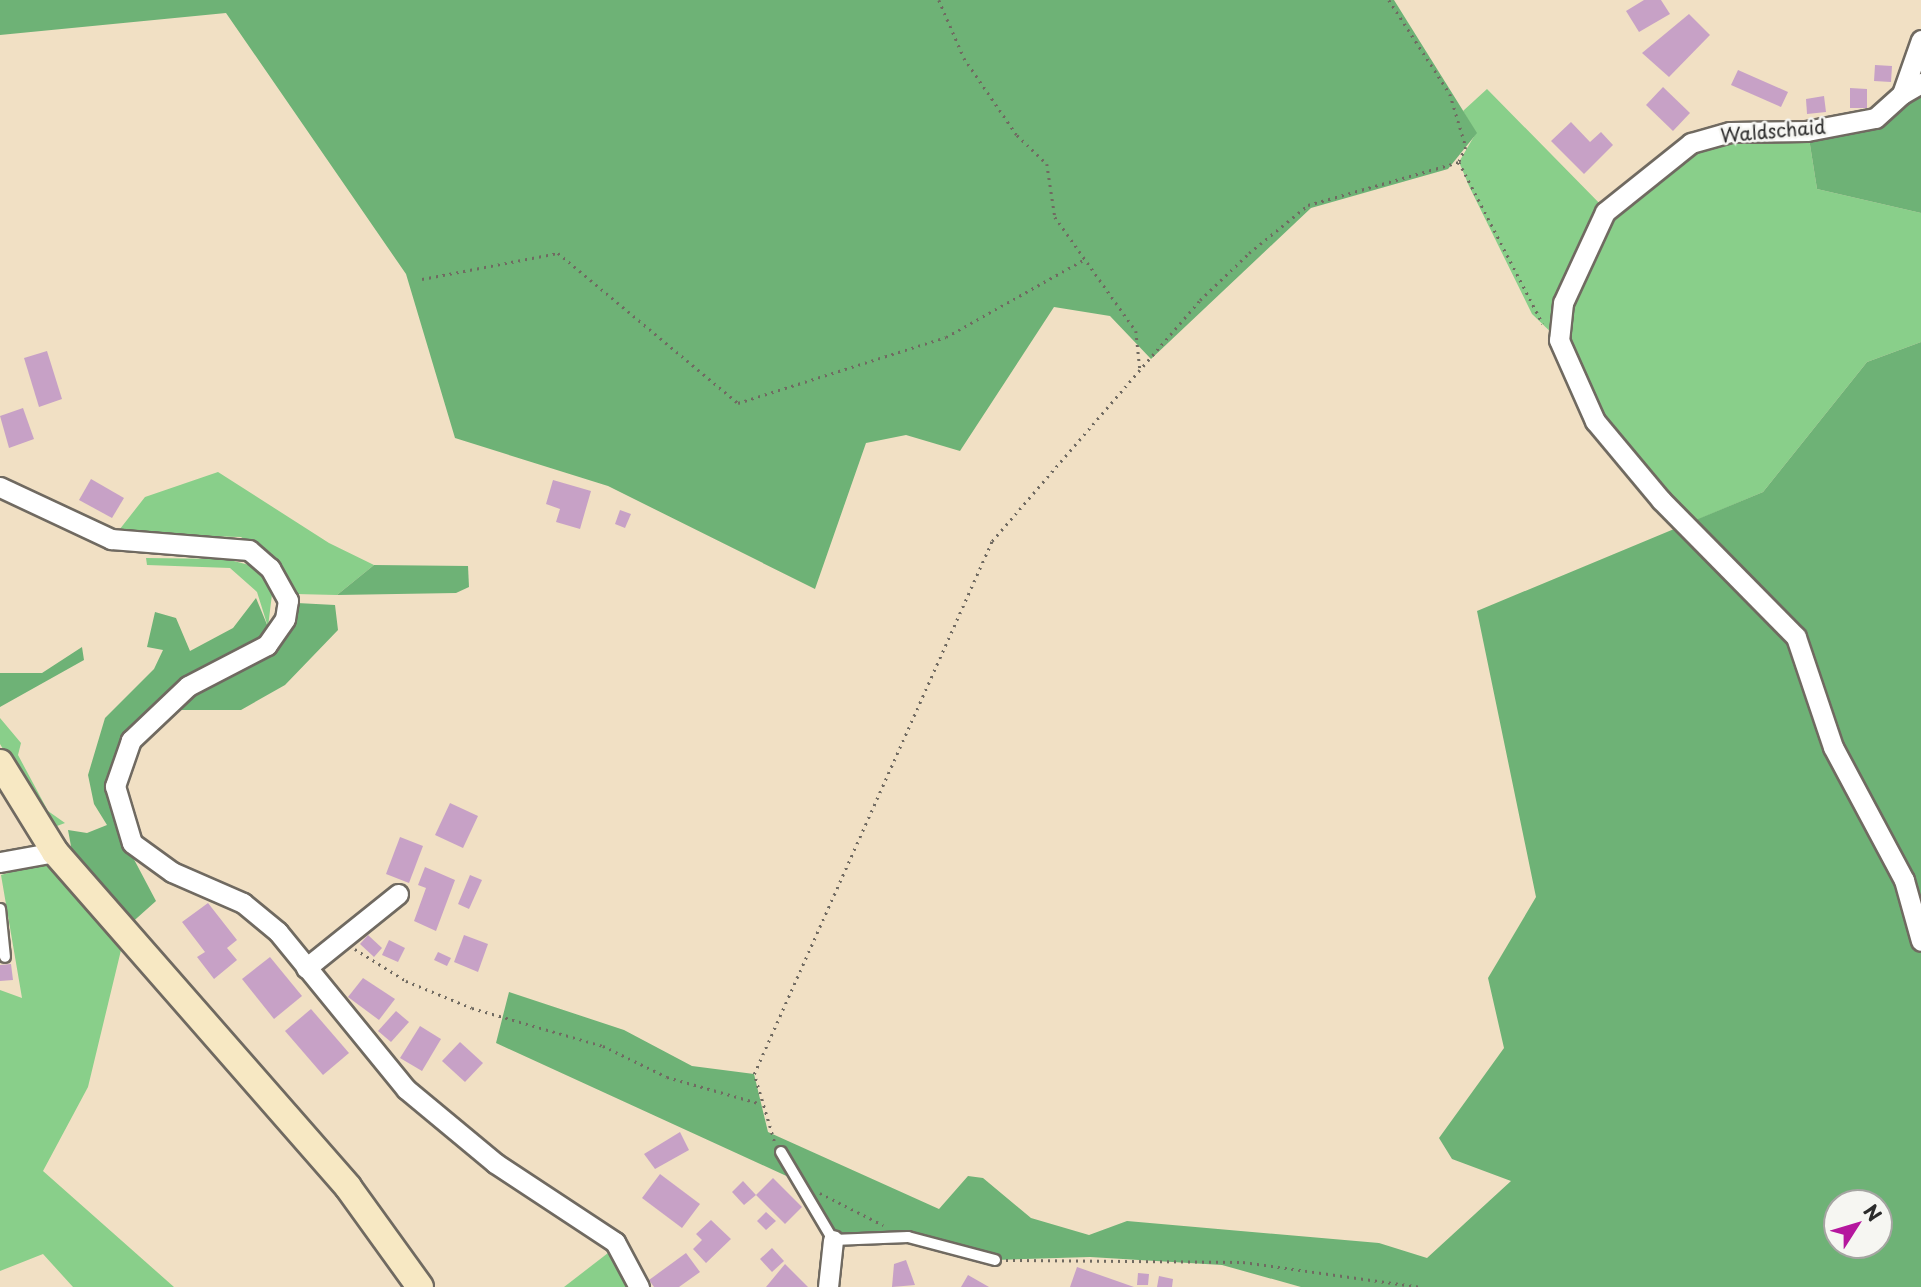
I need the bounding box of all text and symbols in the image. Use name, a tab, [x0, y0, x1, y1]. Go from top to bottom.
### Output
street label: Waldschaid	[1719, 115, 1827, 147]
north arrow	[1823, 1189, 1893, 1259]
text: N	[1857, 1198, 1889, 1227]

